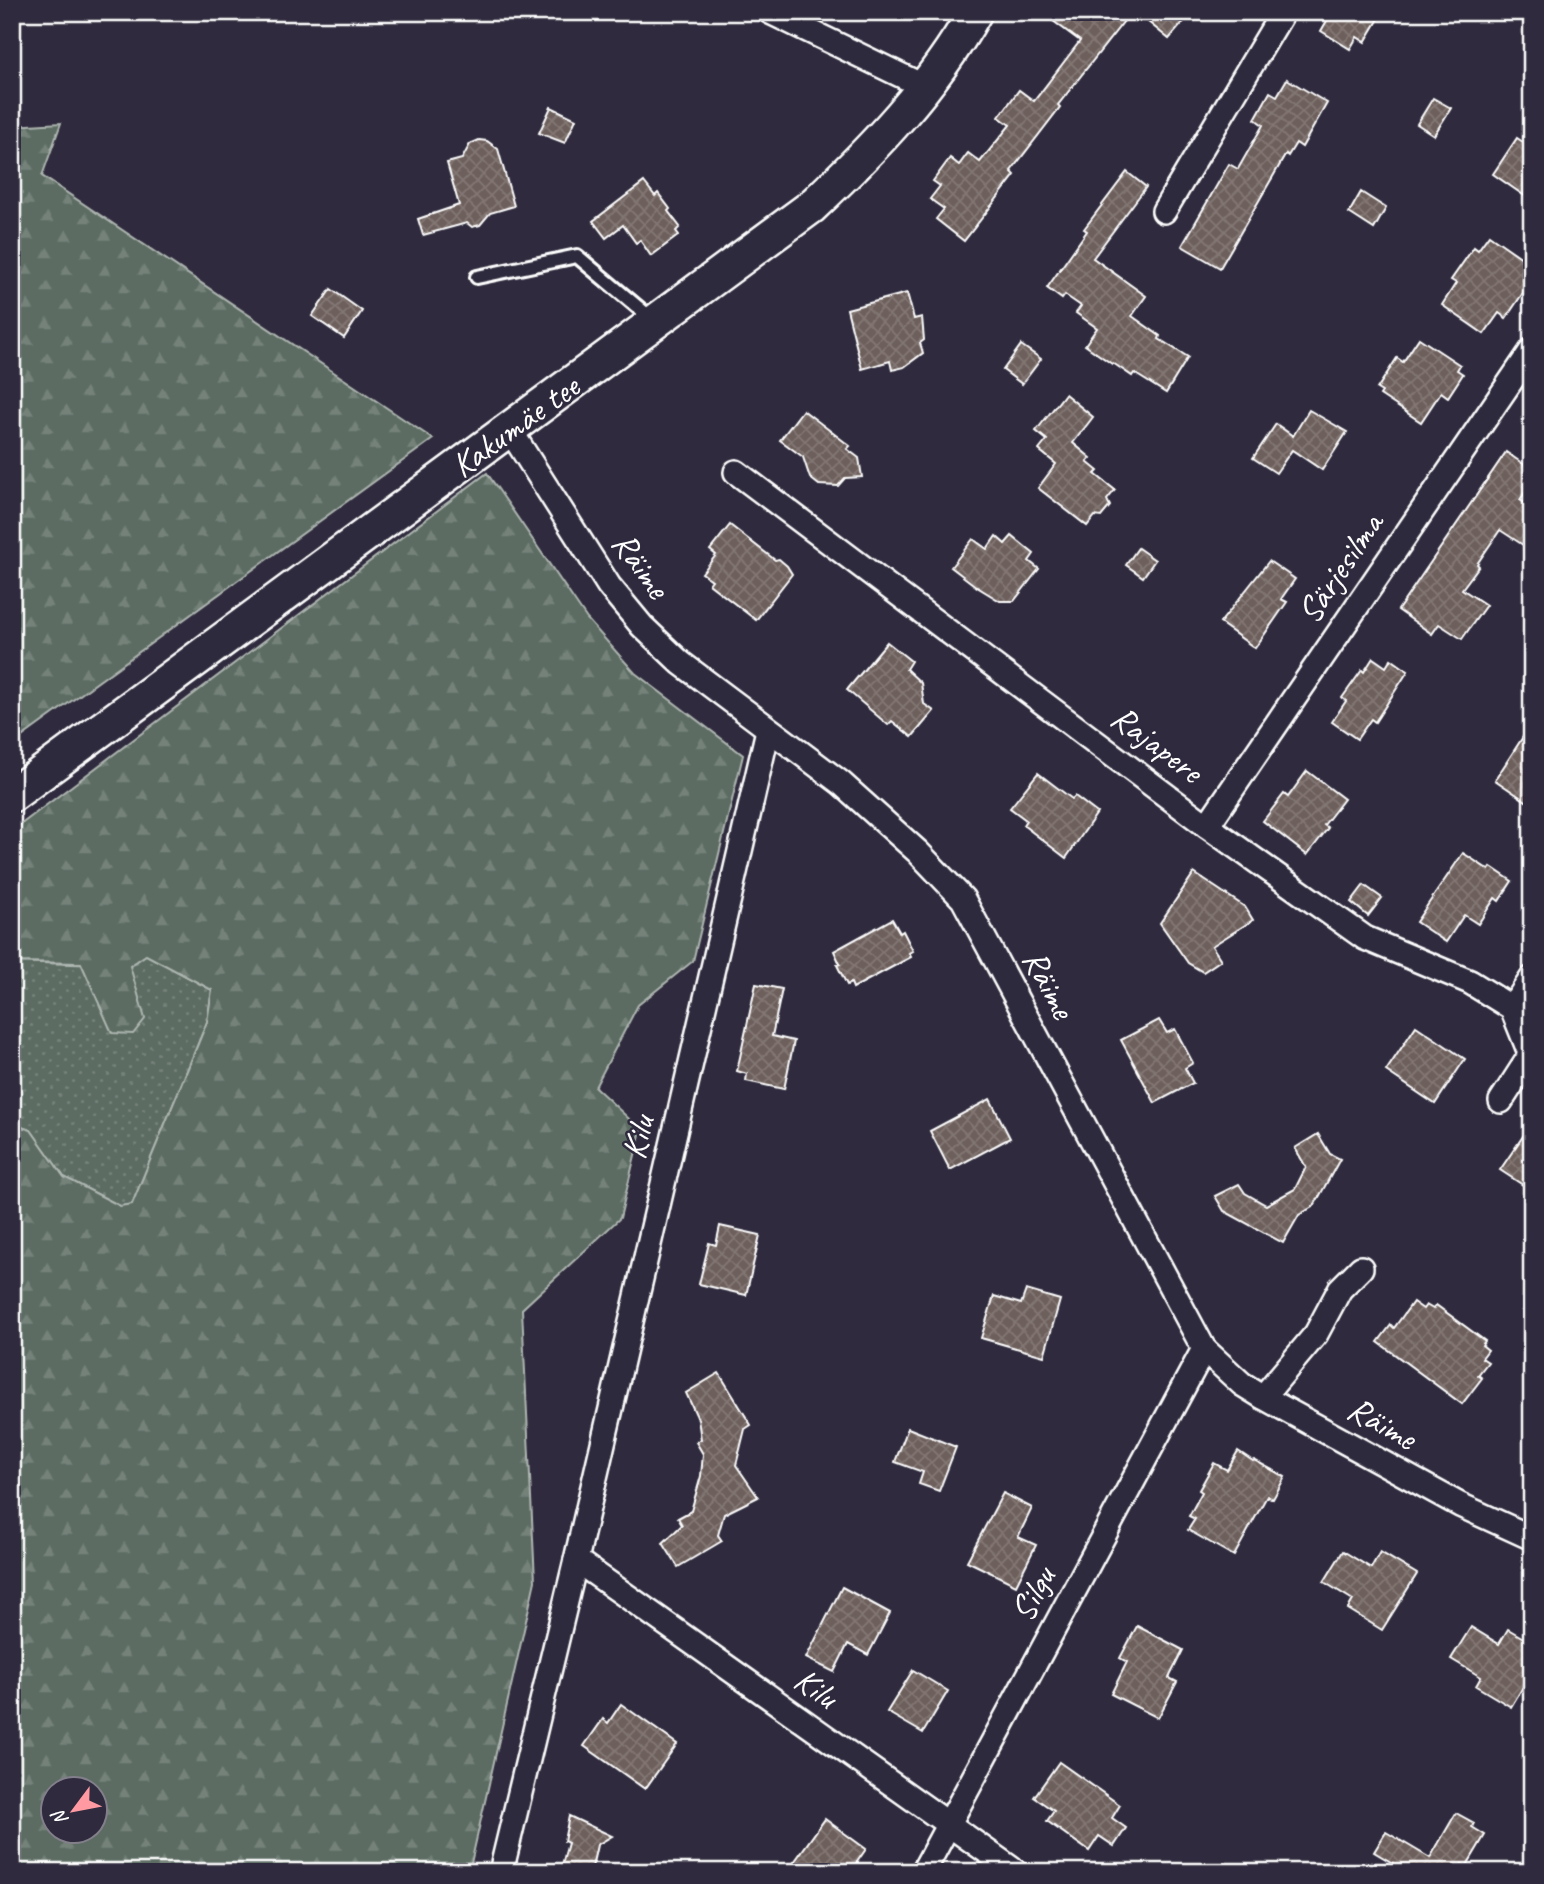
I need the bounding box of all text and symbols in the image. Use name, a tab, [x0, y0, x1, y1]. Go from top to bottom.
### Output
street label: Kakumäe tee	[442, 363, 590, 488]
street label: Särjesilma	[1287, 502, 1395, 632]
street label: Räime	[602, 523, 682, 609]
street label: Rajapere	[1102, 695, 1214, 795]
street label: Räime	[1012, 942, 1087, 1028]
street label: Kilu	[611, 1109, 665, 1163]
street label: Räime	[1340, 1386, 1427, 1461]
street label: Silgu	[1000, 1557, 1067, 1629]
street label: Kilu	[785, 1657, 848, 1720]
north arrow	[38, 1776, 108, 1846]
text: N	[45, 1804, 74, 1830]

